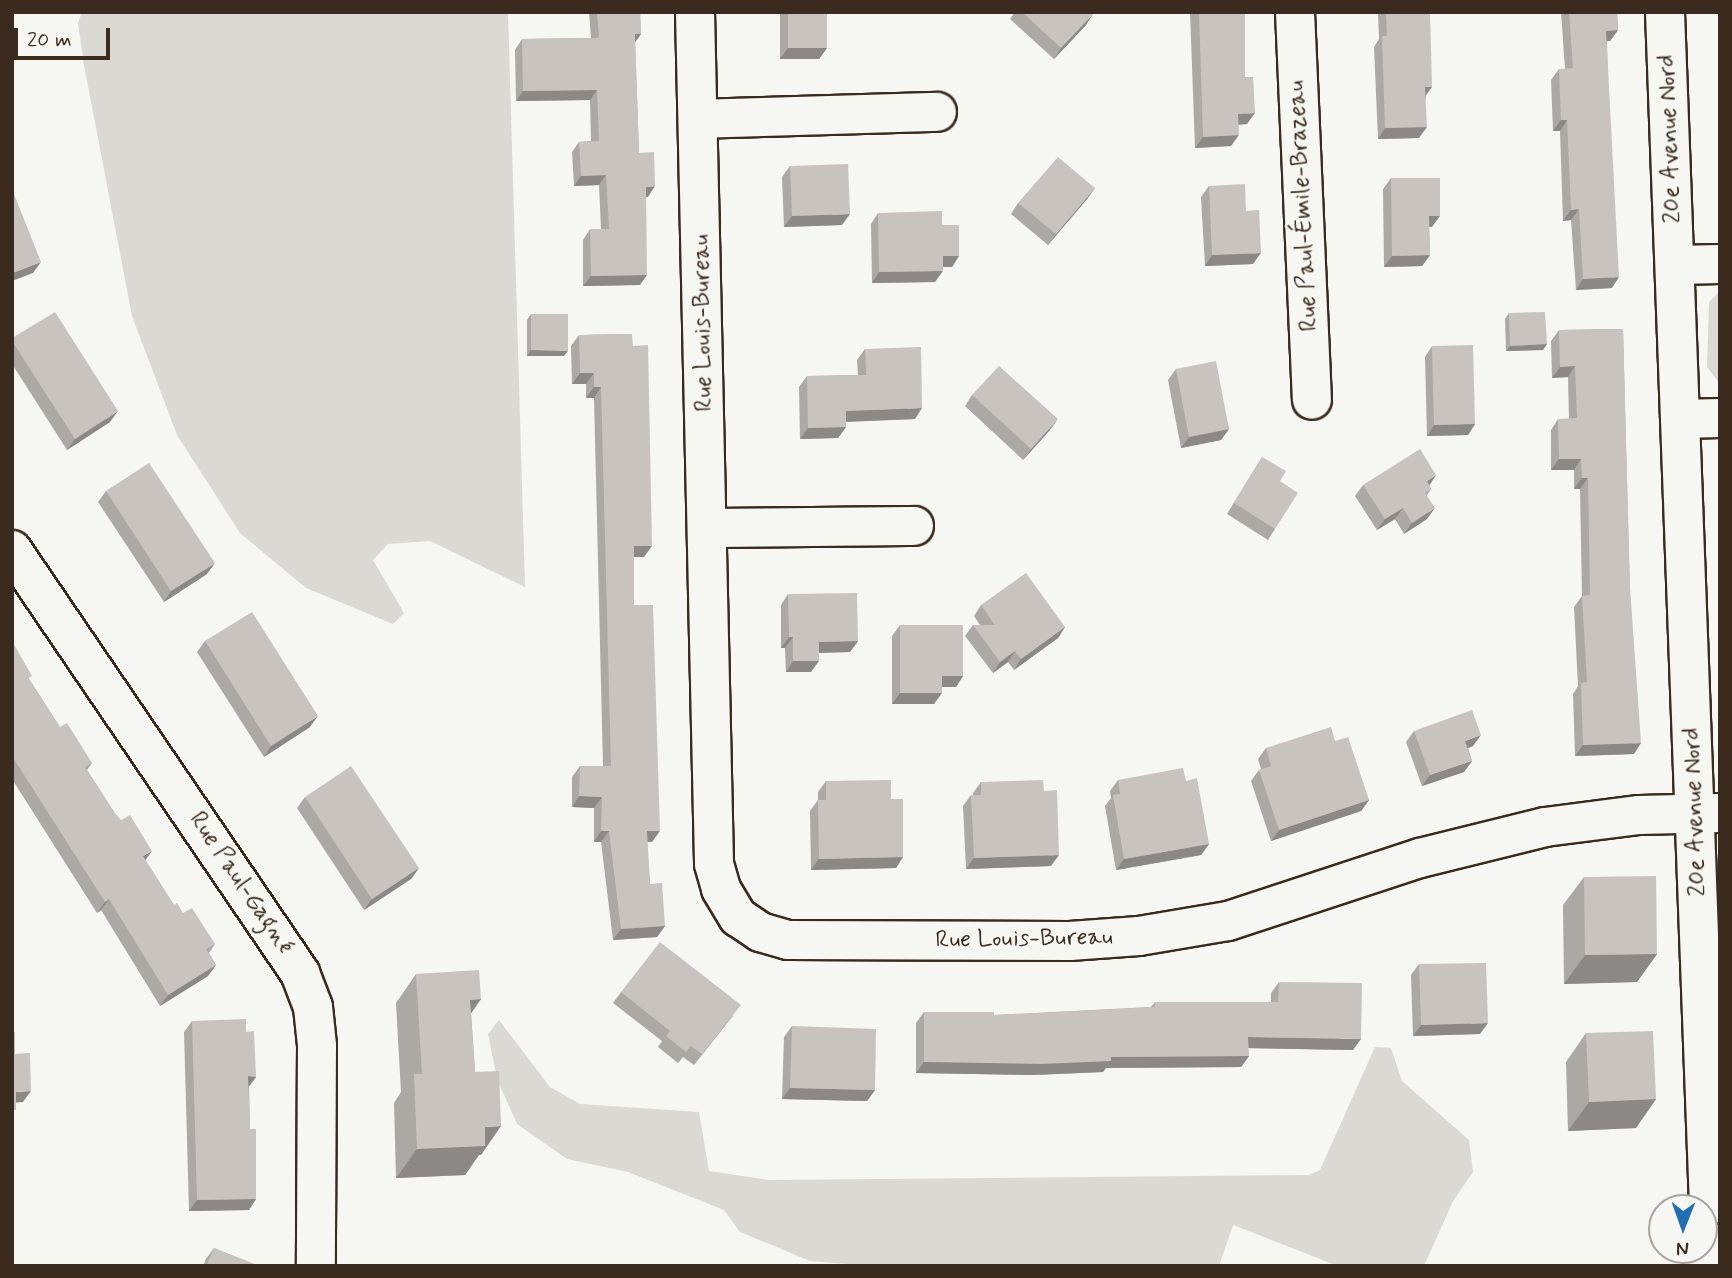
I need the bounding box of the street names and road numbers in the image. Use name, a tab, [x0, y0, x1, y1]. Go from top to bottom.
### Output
street label: 20e Avenue Nord	[1653, 52, 1687, 226]
street label: Rue Paul-Émile-Brazeau	[1282, 82, 1324, 330]
street label: Rue Louis-Bureau	[687, 235, 719, 411]
street label: 20e Avenue Nord	[1678, 725, 1712, 899]
street label: Rue Paul-Gagné	[184, 809, 298, 957]
street label: Rue Louis-Bureau	[936, 923, 1112, 955]

